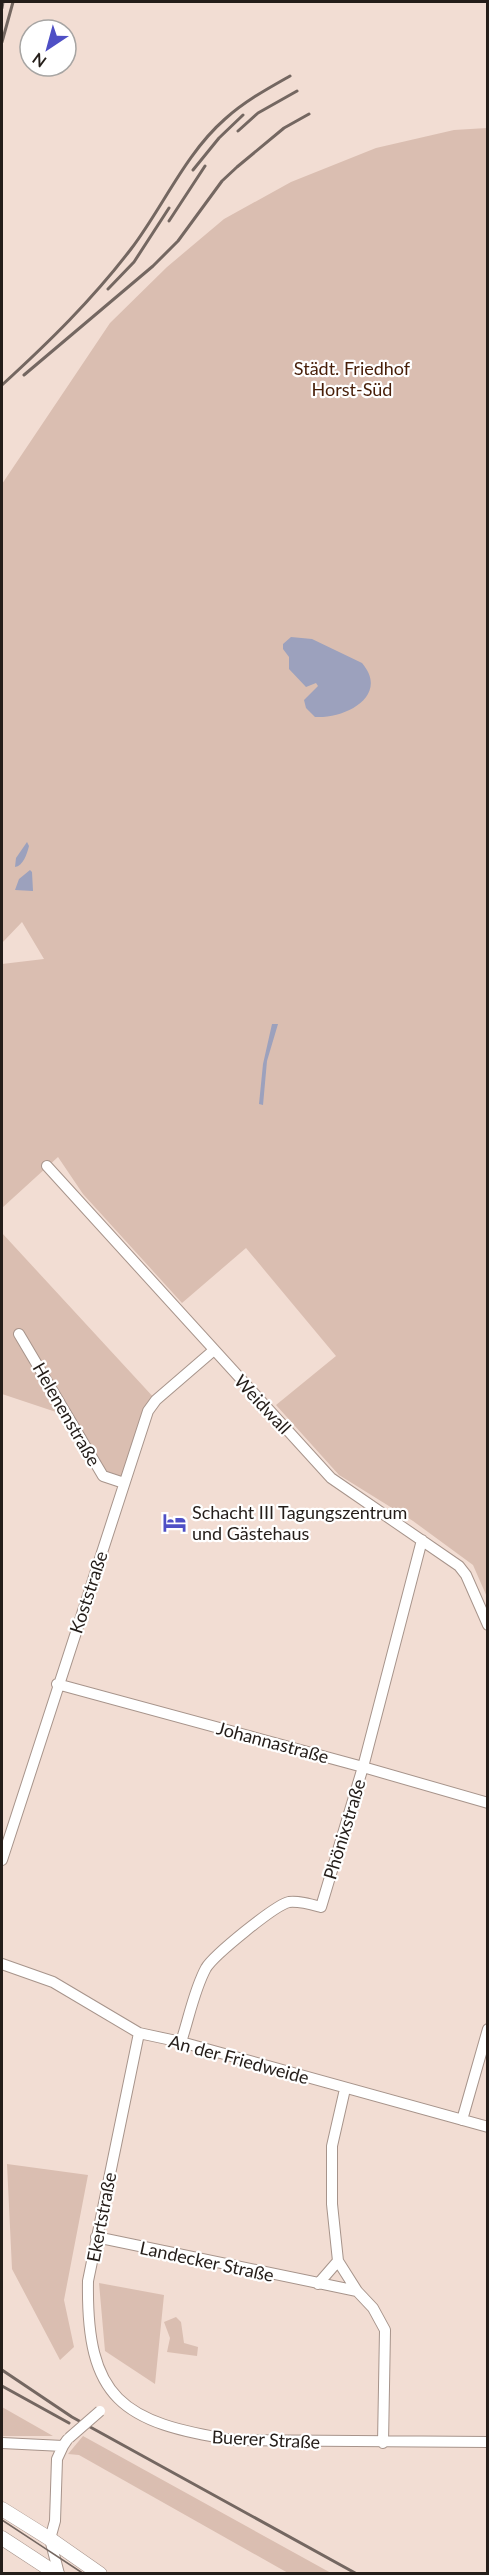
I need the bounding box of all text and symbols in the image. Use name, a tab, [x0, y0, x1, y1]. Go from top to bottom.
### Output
north arrow	[18, 18, 78, 78]
text: N	[28, 49, 49, 72]
park label: Städt. Friedhof Horst-Süd	[294, 357, 411, 400]
street label: Helenenstraße	[29, 1358, 105, 1470]
street label: Weidwall	[230, 1370, 296, 1438]
place label: Schacht III Tagungszentrum und Gästehaus	[192, 1501, 407, 1544]
hotel icon: Schacht III Tagungszentrum und Gästehaus	[161, 1509, 187, 1535]
street label: Koststraße	[64, 1548, 112, 1636]
street label: Johannastraße	[215, 1716, 331, 1768]
street label: Phönixstraße	[318, 1776, 370, 1882]
street label: An der Friedweide	[166, 2030, 312, 2088]
street label: Ekertstraße	[82, 2170, 120, 2264]
street label: Landecker Straße	[138, 2236, 276, 2286]
street label: Buerer Straße	[211, 2425, 321, 2453]

